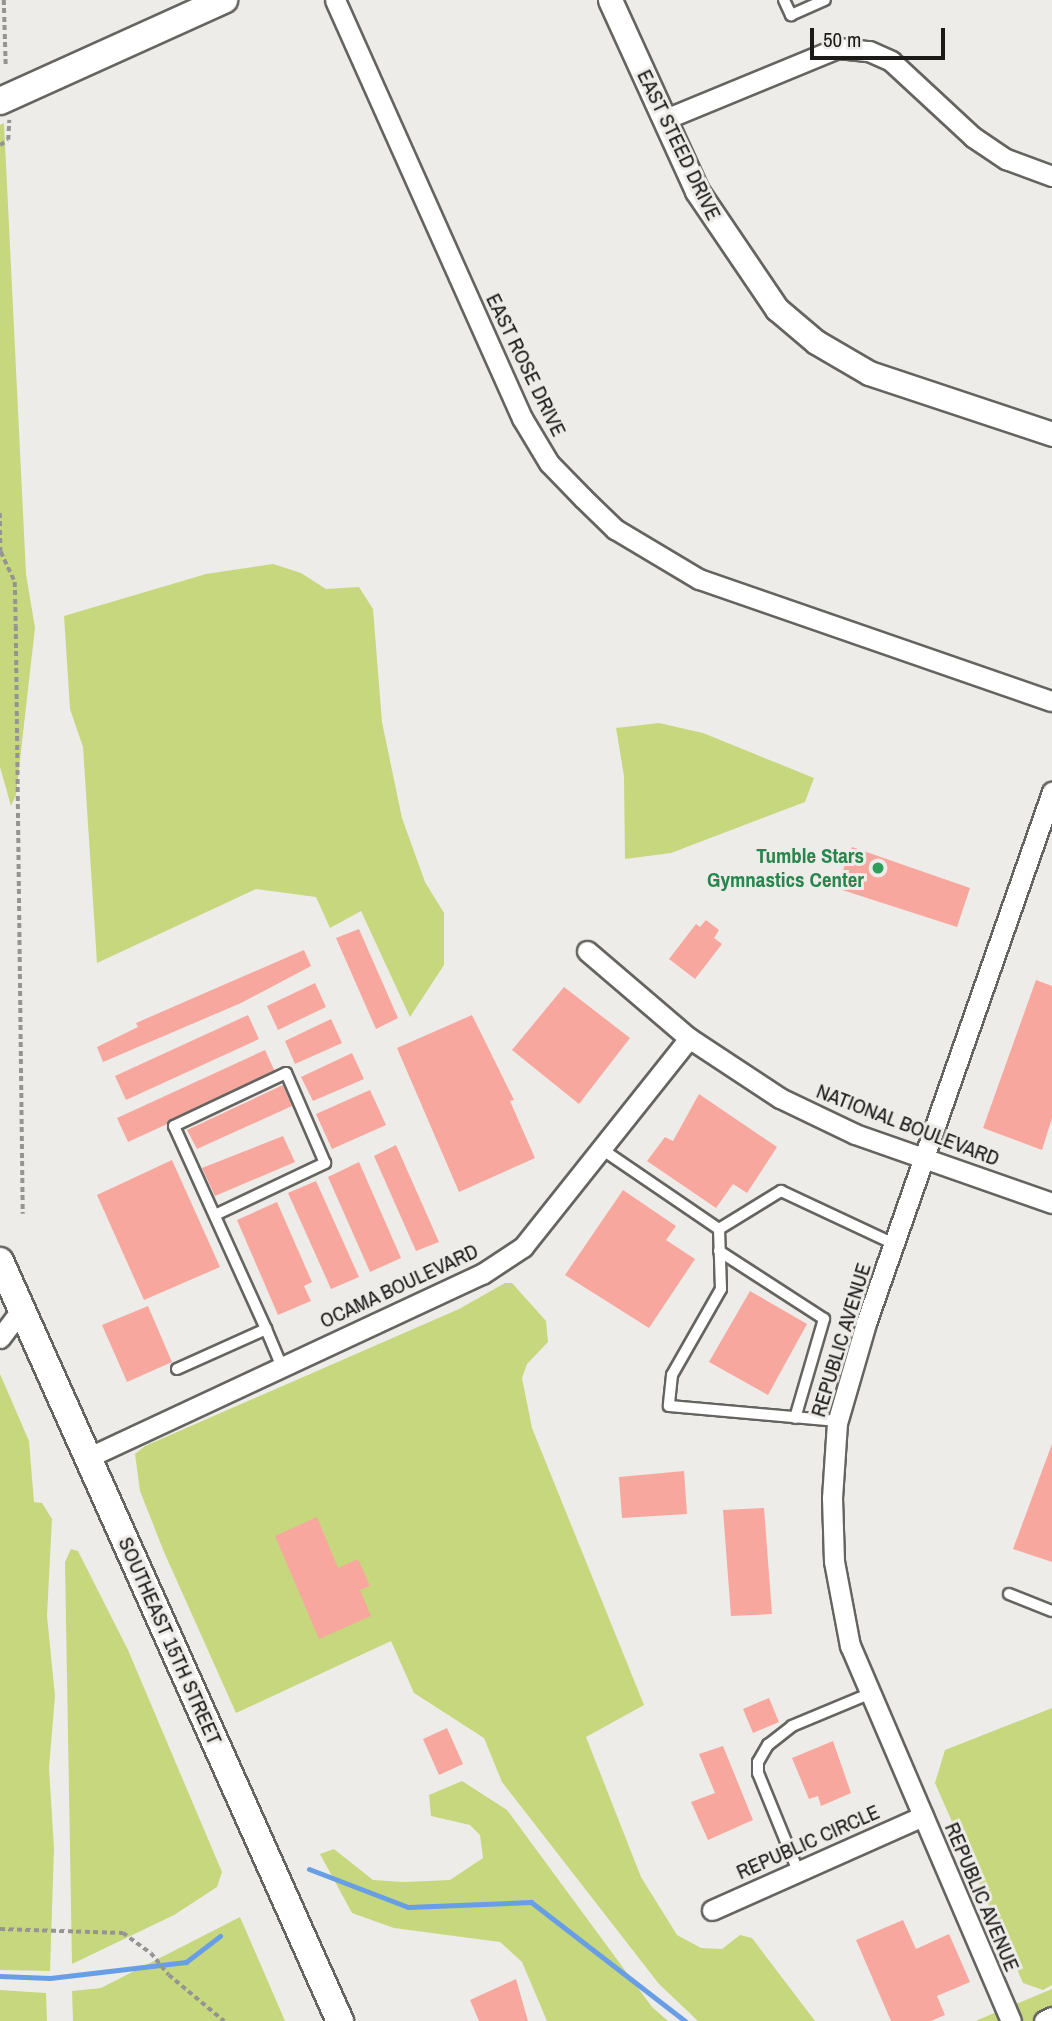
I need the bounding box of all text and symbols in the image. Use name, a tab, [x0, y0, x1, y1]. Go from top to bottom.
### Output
scale bar	[814, 14, 949, 58]
text: 50 m	[823, 25, 861, 54]
street label: EAST STEED DRIVE	[632, 66, 726, 224]
street label: EAST ROSE DRIVE	[480, 289, 572, 441]
place label: Tumble Stars Gymnastics Center	[707, 843, 864, 893]
marker: Tumble Stars Gymnastics Center	[870, 860, 886, 876]
street label: NATIONAL BOULEVARD	[813, 1078, 1003, 1172]
street label: OCAMA BOULEVARD	[315, 1238, 483, 1334]
street label: REPUBLIC AVENUE	[805, 1260, 877, 1420]
street label: SOUTHEAST 15TH STREET	[113, 1533, 227, 1749]
street label: REPUBLIC CIRCLE	[733, 1799, 883, 1885]
street label: REPUBLIC AVENUE	[939, 1818, 1025, 1976]

